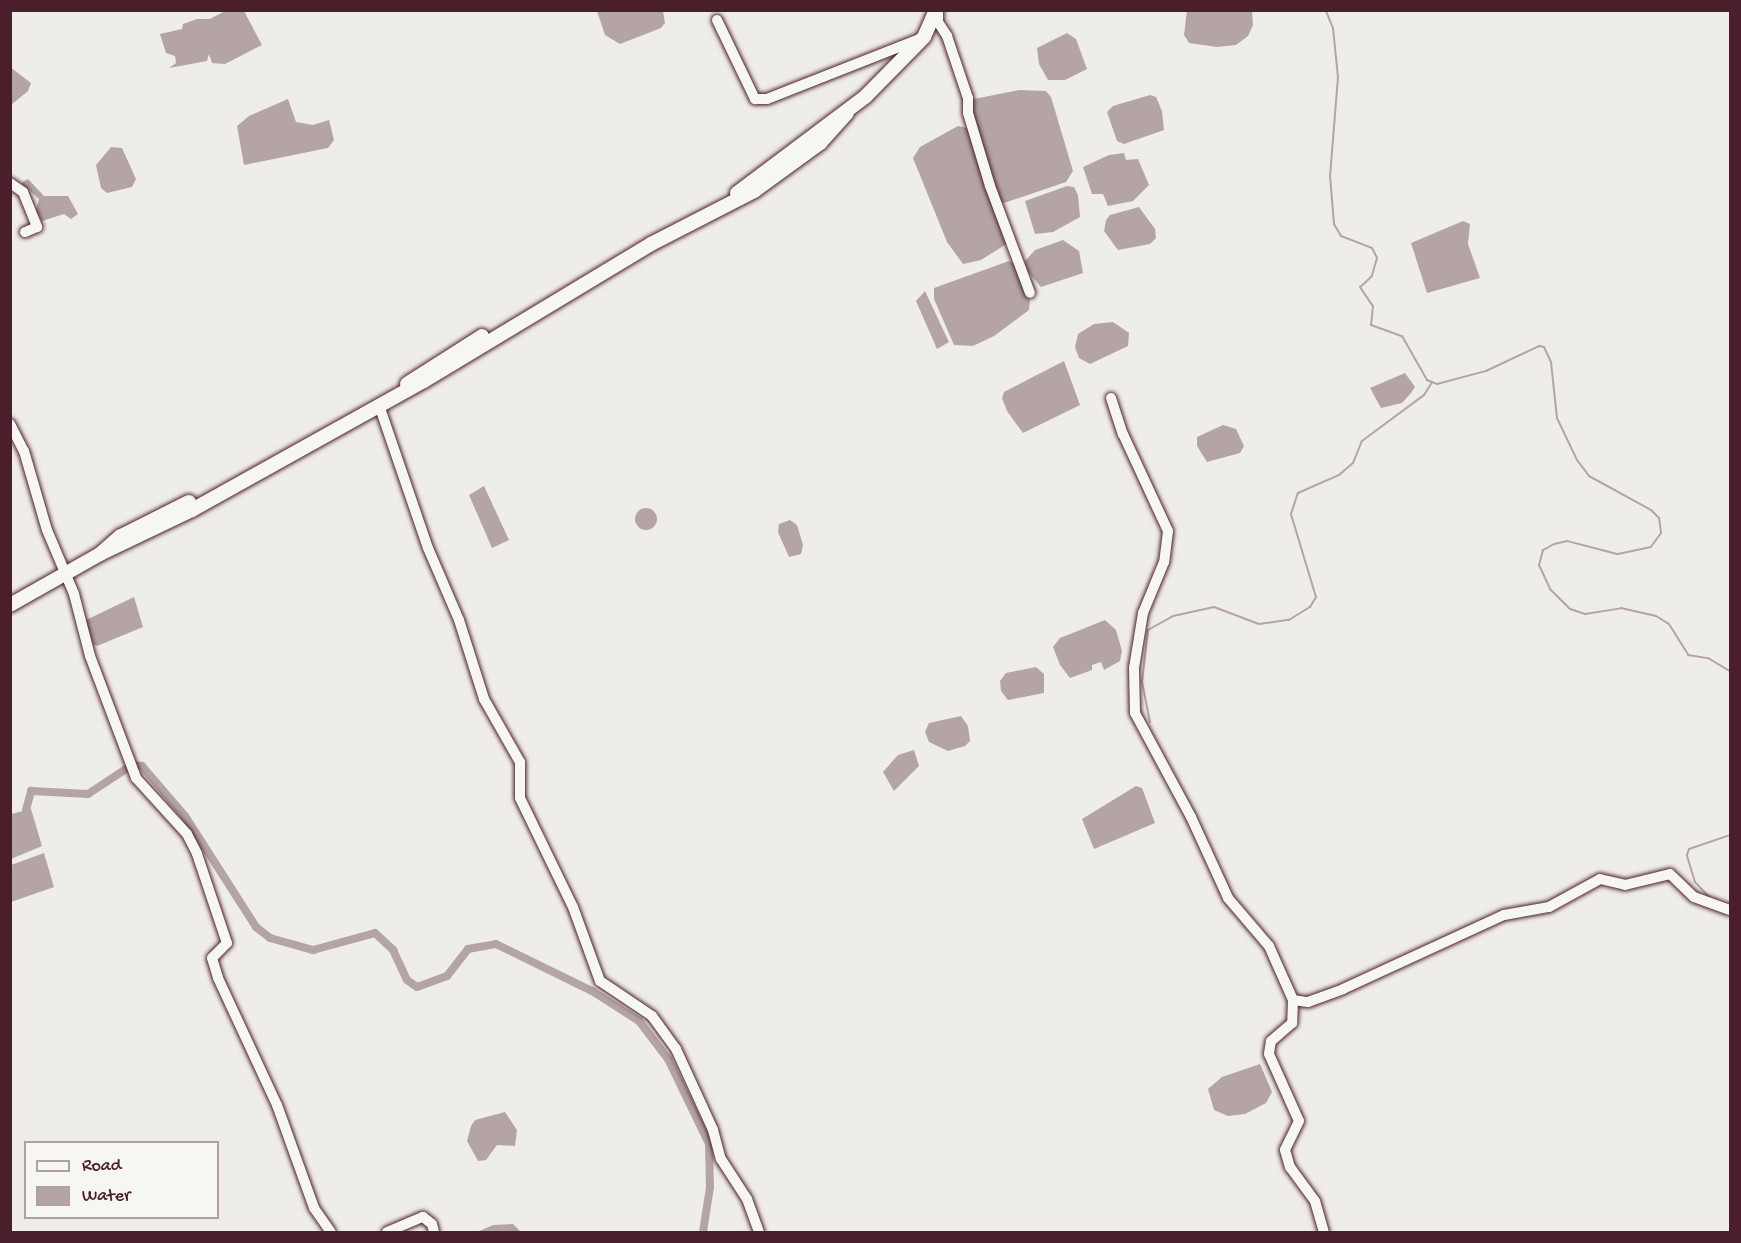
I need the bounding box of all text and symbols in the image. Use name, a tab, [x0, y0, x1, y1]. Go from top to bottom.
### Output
legend	[24, 1141, 219, 1219]
text: Road	[82, 1156, 121, 1177]
text: Water	[82, 1186, 130, 1207]

